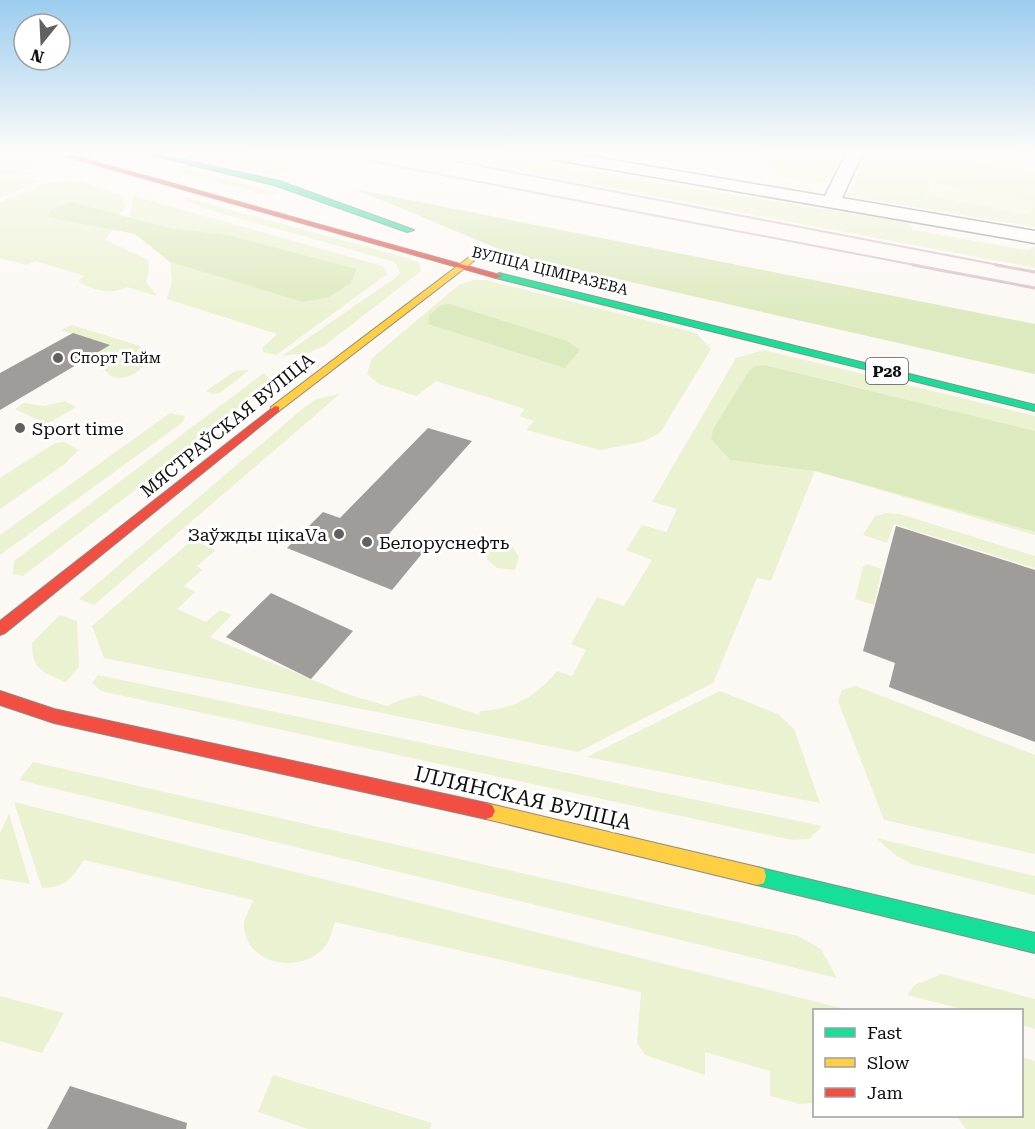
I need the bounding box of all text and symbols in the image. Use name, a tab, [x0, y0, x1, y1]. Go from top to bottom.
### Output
north arrow	[12, 12, 72, 72]
text: N	[29, 45, 46, 67]
street label: ВУЛІЦА ЦІМІРАЗЕВА	[470, 243, 631, 299]
street label: МЯСТРАЎСКАЯ ВУЛІЦА	[136, 348, 318, 501]
place label: Спорт Тайм	[70, 349, 161, 367]
marker: Спорт Тайм	[51, 351, 65, 365]
road number: Р28	[866, 358, 908, 384]
place label: Sport time	[32, 418, 124, 439]
marker: Sport time	[13, 421, 27, 435]
place label: Заўжды цікаVа	[188, 524, 327, 545]
marker: Заўжды цікаVа	[332, 527, 346, 541]
place label: Белоруснефть	[379, 532, 510, 553]
marker: Белоруснефть	[360, 535, 374, 549]
street label: ІЛЛЯНСКАЯ ВУЛІЦА	[412, 761, 634, 835]
legend	[813, 1009, 1023, 1117]
text: Fast	[867, 1022, 902, 1043]
text: Slow	[867, 1052, 909, 1073]
text: Jam	[867, 1082, 903, 1103]

